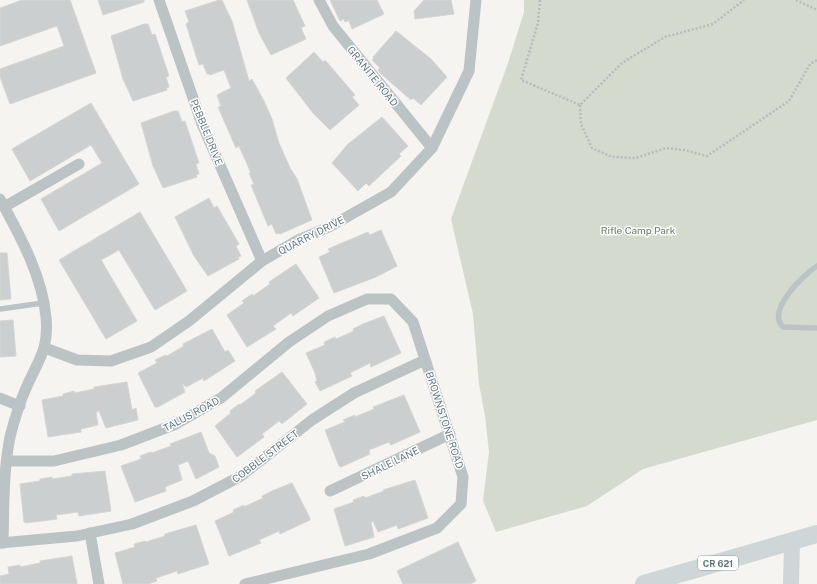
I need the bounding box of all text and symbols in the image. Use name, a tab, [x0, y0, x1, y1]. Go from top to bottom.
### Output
street label: GRANITE ROAD	[345, 44, 401, 109]
street label: PEBBLE DRIVE	[188, 97, 226, 167]
street label: QUARRY DRIVE	[276, 213, 346, 257]
park label: Rifle Camp Park	[601, 224, 676, 236]
street label: BROWNSTONE ROAD	[424, 370, 466, 470]
street label: TALUS ROAD	[161, 394, 221, 434]
street label: COBBLE STREET	[229, 427, 301, 485]
street label: SHALE LANE	[359, 444, 421, 482]
road number: CR 621	[698, 556, 738, 570]

